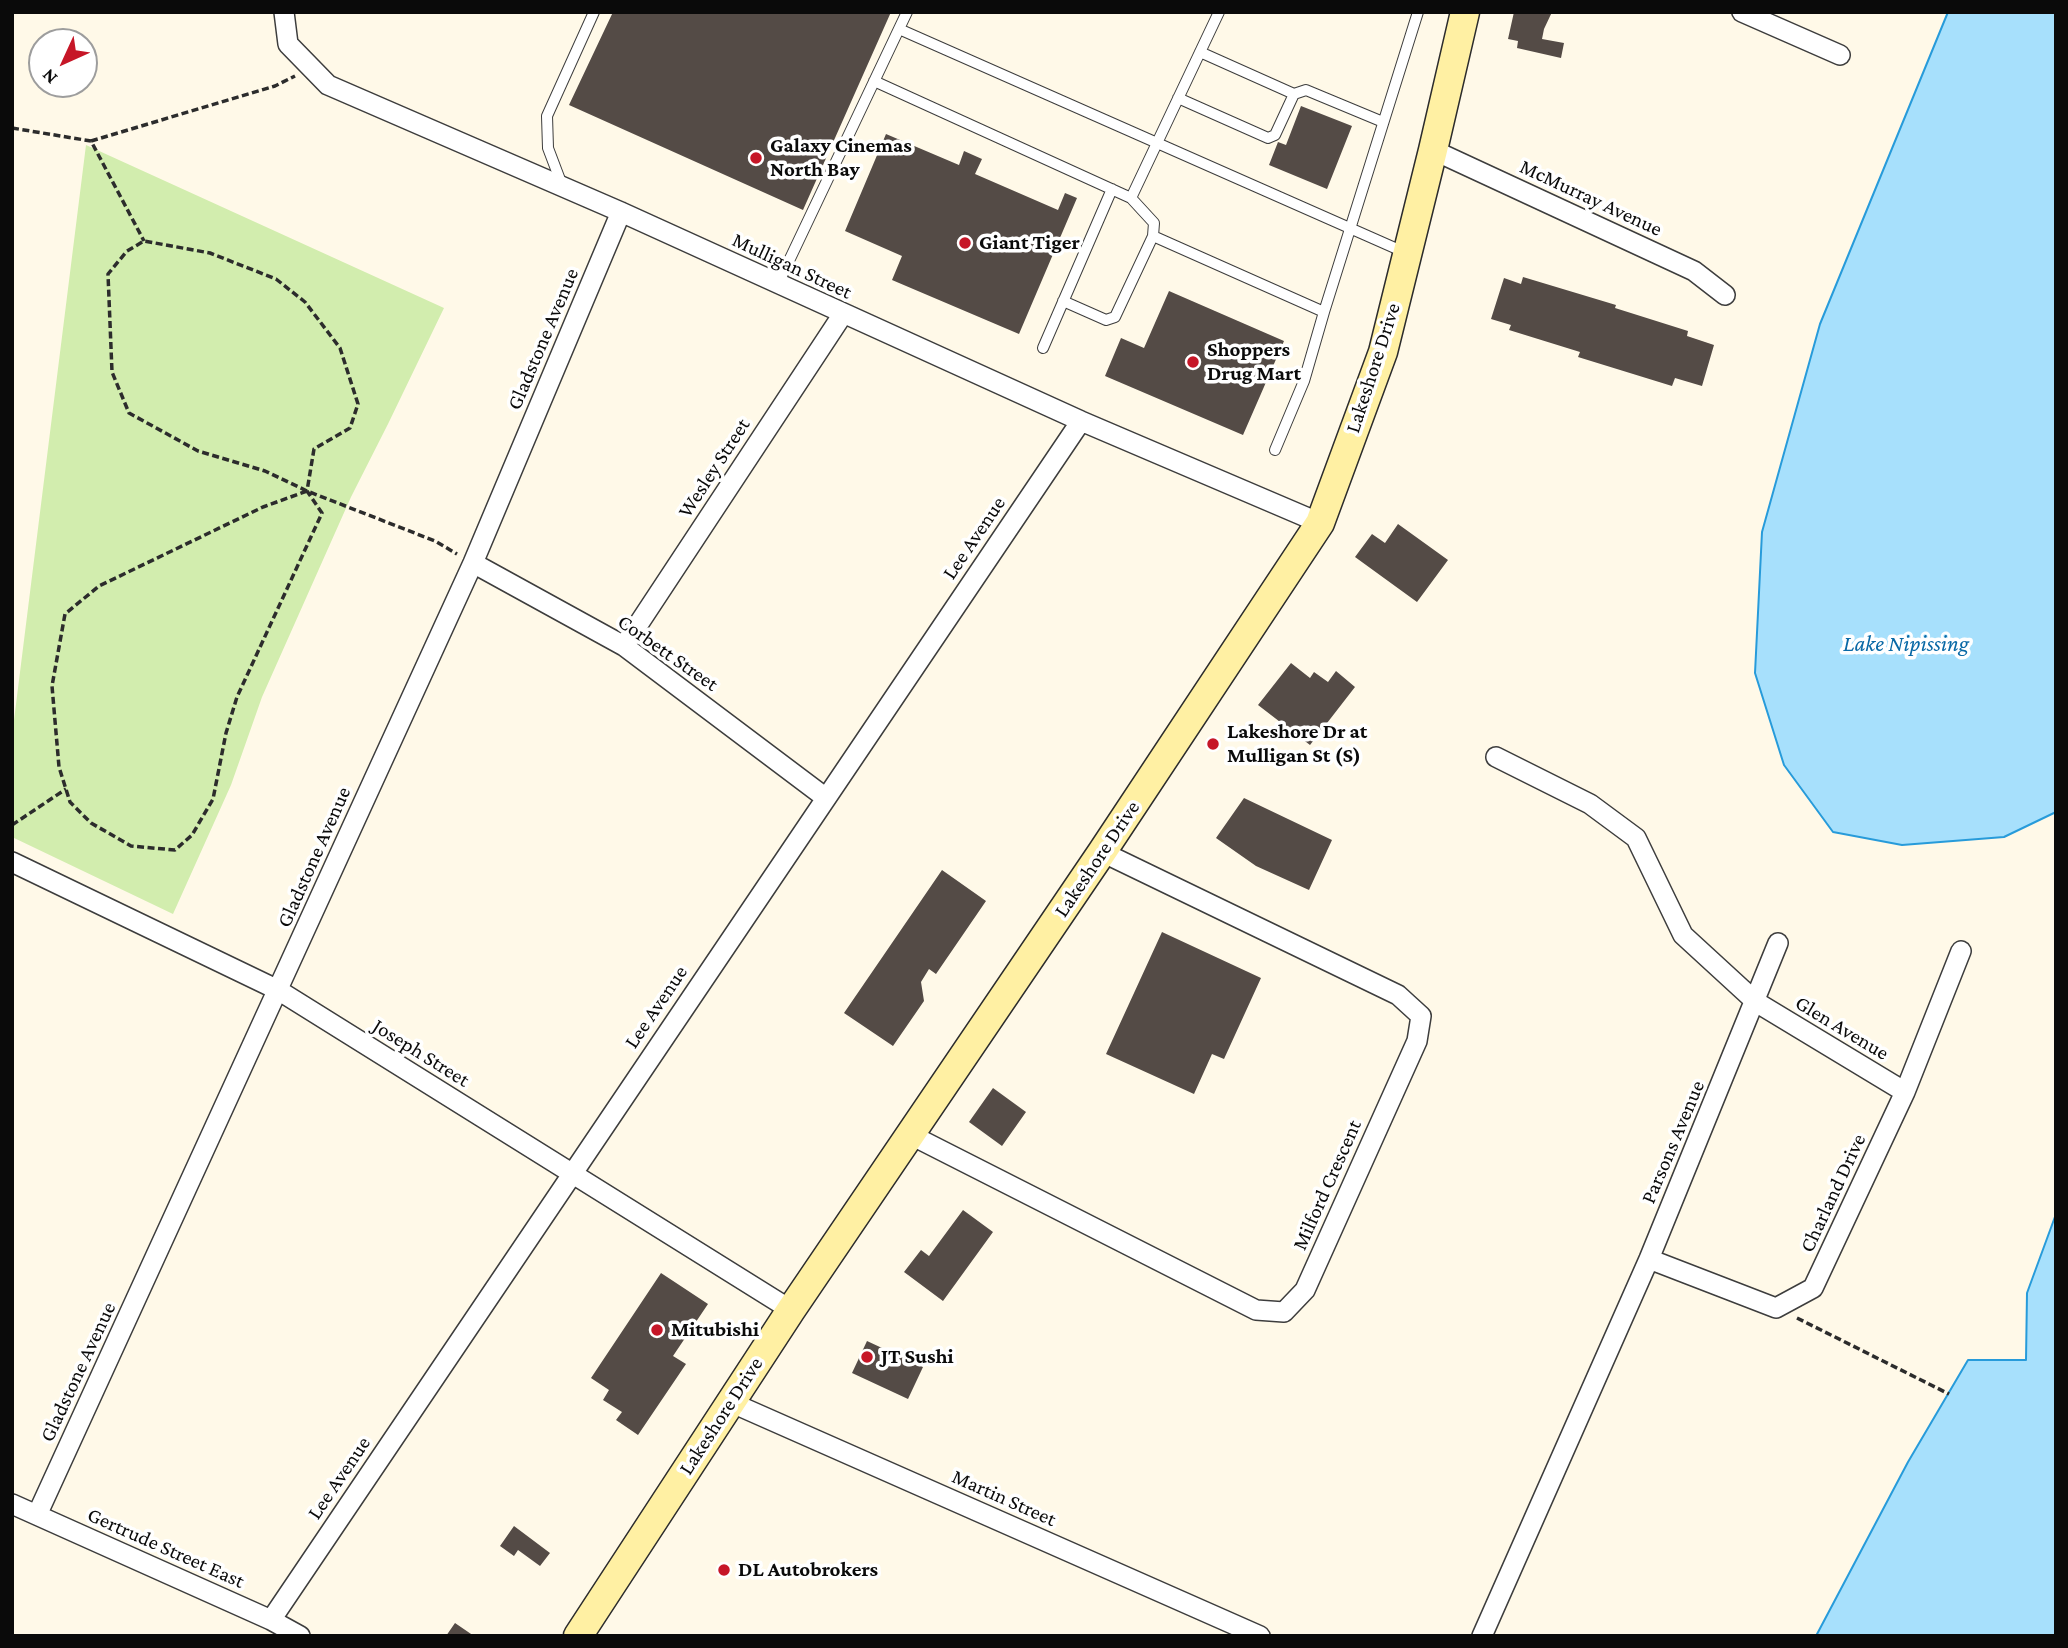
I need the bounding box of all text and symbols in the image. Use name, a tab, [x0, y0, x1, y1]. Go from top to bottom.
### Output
north arrow	[28, 28, 98, 98]
text: N	[37, 65, 61, 89]
place label: Galaxy Cinemas North Bay	[770, 133, 912, 183]
marker: Galaxy Cinemas North Bay	[748, 150, 764, 166]
street label: McMurray Avenue	[1516, 154, 1666, 242]
street label: Mulligan Street	[728, 227, 856, 305]
place label: Giant Tiger	[979, 230, 1080, 256]
marker: Giant Tiger	[957, 235, 973, 251]
street label: Gladstone Avenue	[502, 264, 584, 414]
street label: Lakeshore Drive	[1340, 300, 1406, 436]
place label: Shoppers Drug Mart	[1207, 337, 1301, 387]
marker: Shoppers Drug Mart	[1185, 354, 1201, 370]
street label: Wesley Street	[673, 414, 755, 522]
street label: Lee Avenue	[937, 492, 1011, 584]
street label: Corbett Street	[613, 609, 723, 697]
water label: Lake Nipissing	[1843, 630, 1969, 658]
place label: Lakeshore Dr at Mulligan St (S)	[1227, 719, 1367, 769]
marker: Lakeshore Dr at Mulligan St (S)	[1205, 736, 1221, 752]
street label: Gladstone Avenue	[272, 783, 356, 931]
street label: Lakeshore Drive	[1049, 796, 1145, 922]
street label: Lee Avenue	[619, 961, 693, 1053]
street label: Glen Avenue	[1790, 990, 1894, 1066]
street label: Joseph Street	[368, 1013, 474, 1093]
street label: Parsons Avenue	[1636, 1077, 1710, 1207]
street label: Milford Crescent	[1287, 1116, 1367, 1254]
street label: Charland Drive	[1795, 1130, 1871, 1256]
street label: Gladstone Avenue	[35, 1298, 121, 1446]
place label: Mitubishi	[671, 1317, 759, 1343]
marker: Mitubishi	[649, 1322, 665, 1338]
place label: JT Sushi	[881, 1344, 954, 1370]
marker: JT Sushi	[859, 1349, 875, 1365]
street label: Lakeshore Drive	[674, 1352, 768, 1480]
street label: Lee Avenue	[302, 1432, 376, 1524]
street label: Martin Street	[948, 1464, 1060, 1532]
street label: Gertrude Street East	[84, 1502, 248, 1594]
place label: DL Autobrokers	[738, 1557, 878, 1583]
marker: DL Autobrokers	[716, 1562, 732, 1578]

